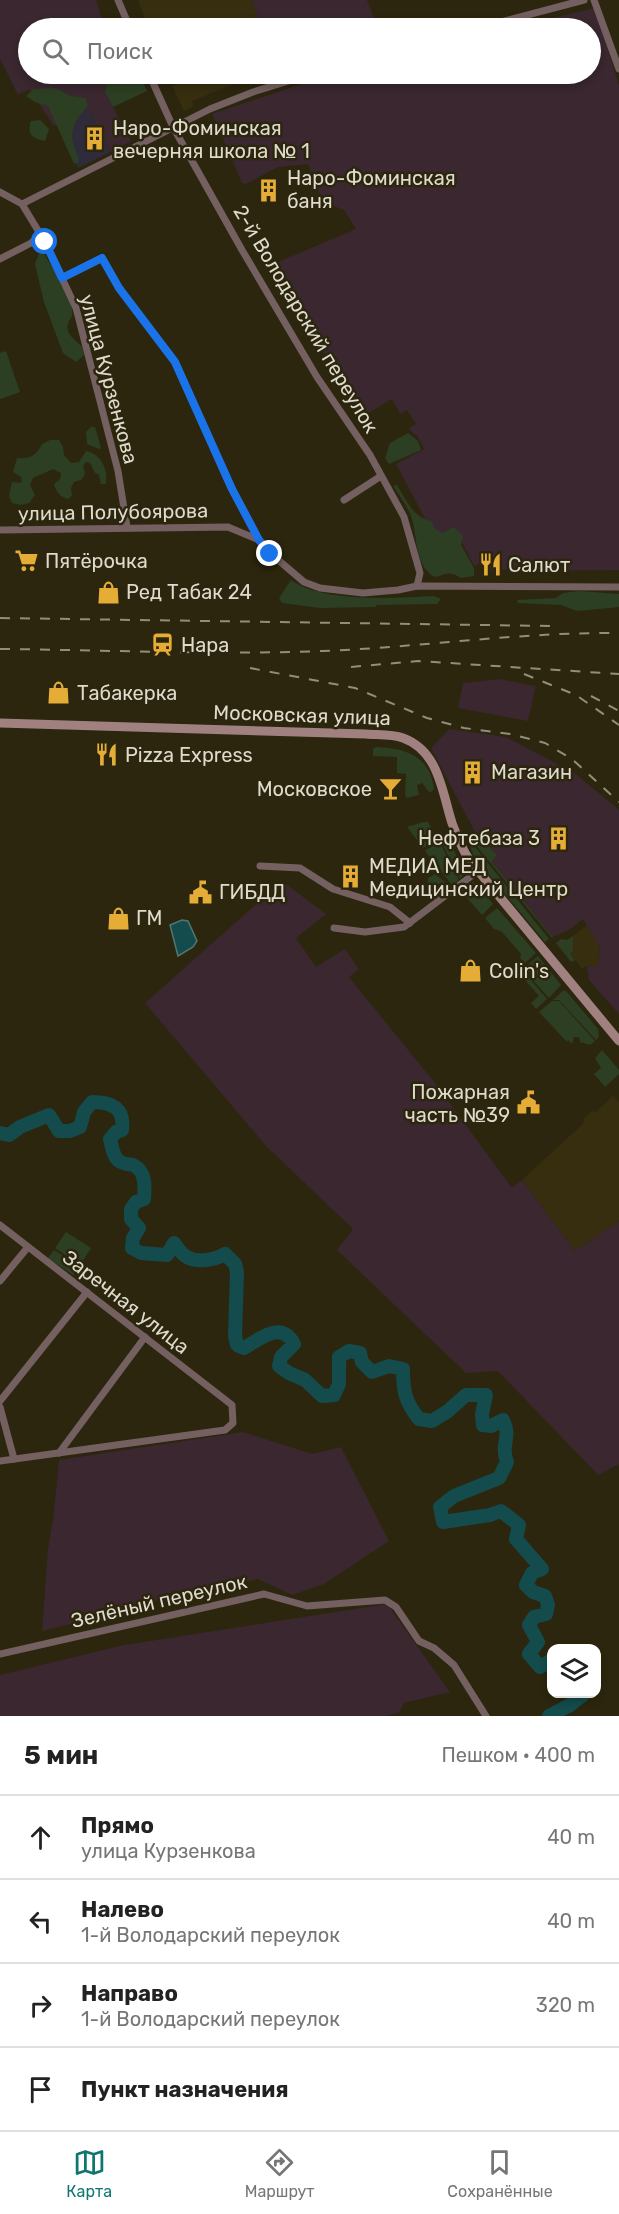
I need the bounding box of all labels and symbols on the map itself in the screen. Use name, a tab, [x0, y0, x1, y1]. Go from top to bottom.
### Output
place label: Наро-Фоминская вечерняя школа № 1	[113, 116, 310, 163]
building icon: Наро-Фоминская вечерняя школа № 1	[82, 126, 108, 152]
place label: Наро-Фоминская баня	[287, 166, 456, 213]
building icon: Наро-Фоминская баня	[256, 177, 282, 203]
street label: 2-й Володарский переулок	[228, 201, 384, 438]
route start	[31, 228, 57, 254]
street label: улица Курзенкова	[75, 292, 143, 466]
street label: улица Полубоярова	[18, 498, 208, 526]
route end	[256, 540, 282, 566]
supermarket icon: Пятёрочка	[14, 548, 40, 574]
place label: Пятёрочка	[45, 549, 148, 573]
restaurant icon: Салют	[477, 552, 503, 578]
place label: Салют	[508, 553, 570, 577]
shop icon: Ред Табак 24	[95, 579, 121, 605]
place label: Ред Табак 24	[126, 580, 252, 604]
station icon: Нара	[150, 632, 176, 658]
place label: Нара	[181, 633, 229, 657]
shop icon: Табакерка	[46, 680, 72, 706]
place label: Табакерка	[77, 681, 177, 705]
street label: Московская улица	[213, 700, 391, 730]
restaurant icon: Pizza Express	[94, 742, 120, 768]
place label: Pizza Express	[125, 743, 253, 767]
building icon: Магазин	[460, 759, 486, 785]
place label: Магазин	[491, 760, 572, 784]
bar icon: Московское	[377, 776, 403, 802]
place label: Московское	[257, 777, 372, 801]
building icon: Нефтебаза 3	[545, 825, 571, 851]
place label: Нефтебаза 3	[418, 826, 540, 850]
place label: МЕДИА МЕД Медицинский Центр	[369, 854, 568, 901]
building icon: МЕДИА МЕД Медицинский Центр	[338, 864, 364, 890]
public building icon: ГИБДД	[188, 879, 214, 905]
place label: ГИБДД	[219, 880, 285, 904]
shop icon: ГМ	[105, 905, 131, 931]
place label: ГМ	[136, 906, 162, 930]
shop icon: Colin's	[458, 958, 484, 984]
place label: Colin's	[489, 959, 549, 983]
place label: Пожарная часть №39	[405, 1080, 510, 1127]
public building icon: Пожарная часть №39	[515, 1090, 541, 1116]
street label: Заречная улица	[58, 1245, 194, 1359]
street label: Зелёный переулок	[69, 1569, 249, 1633]

